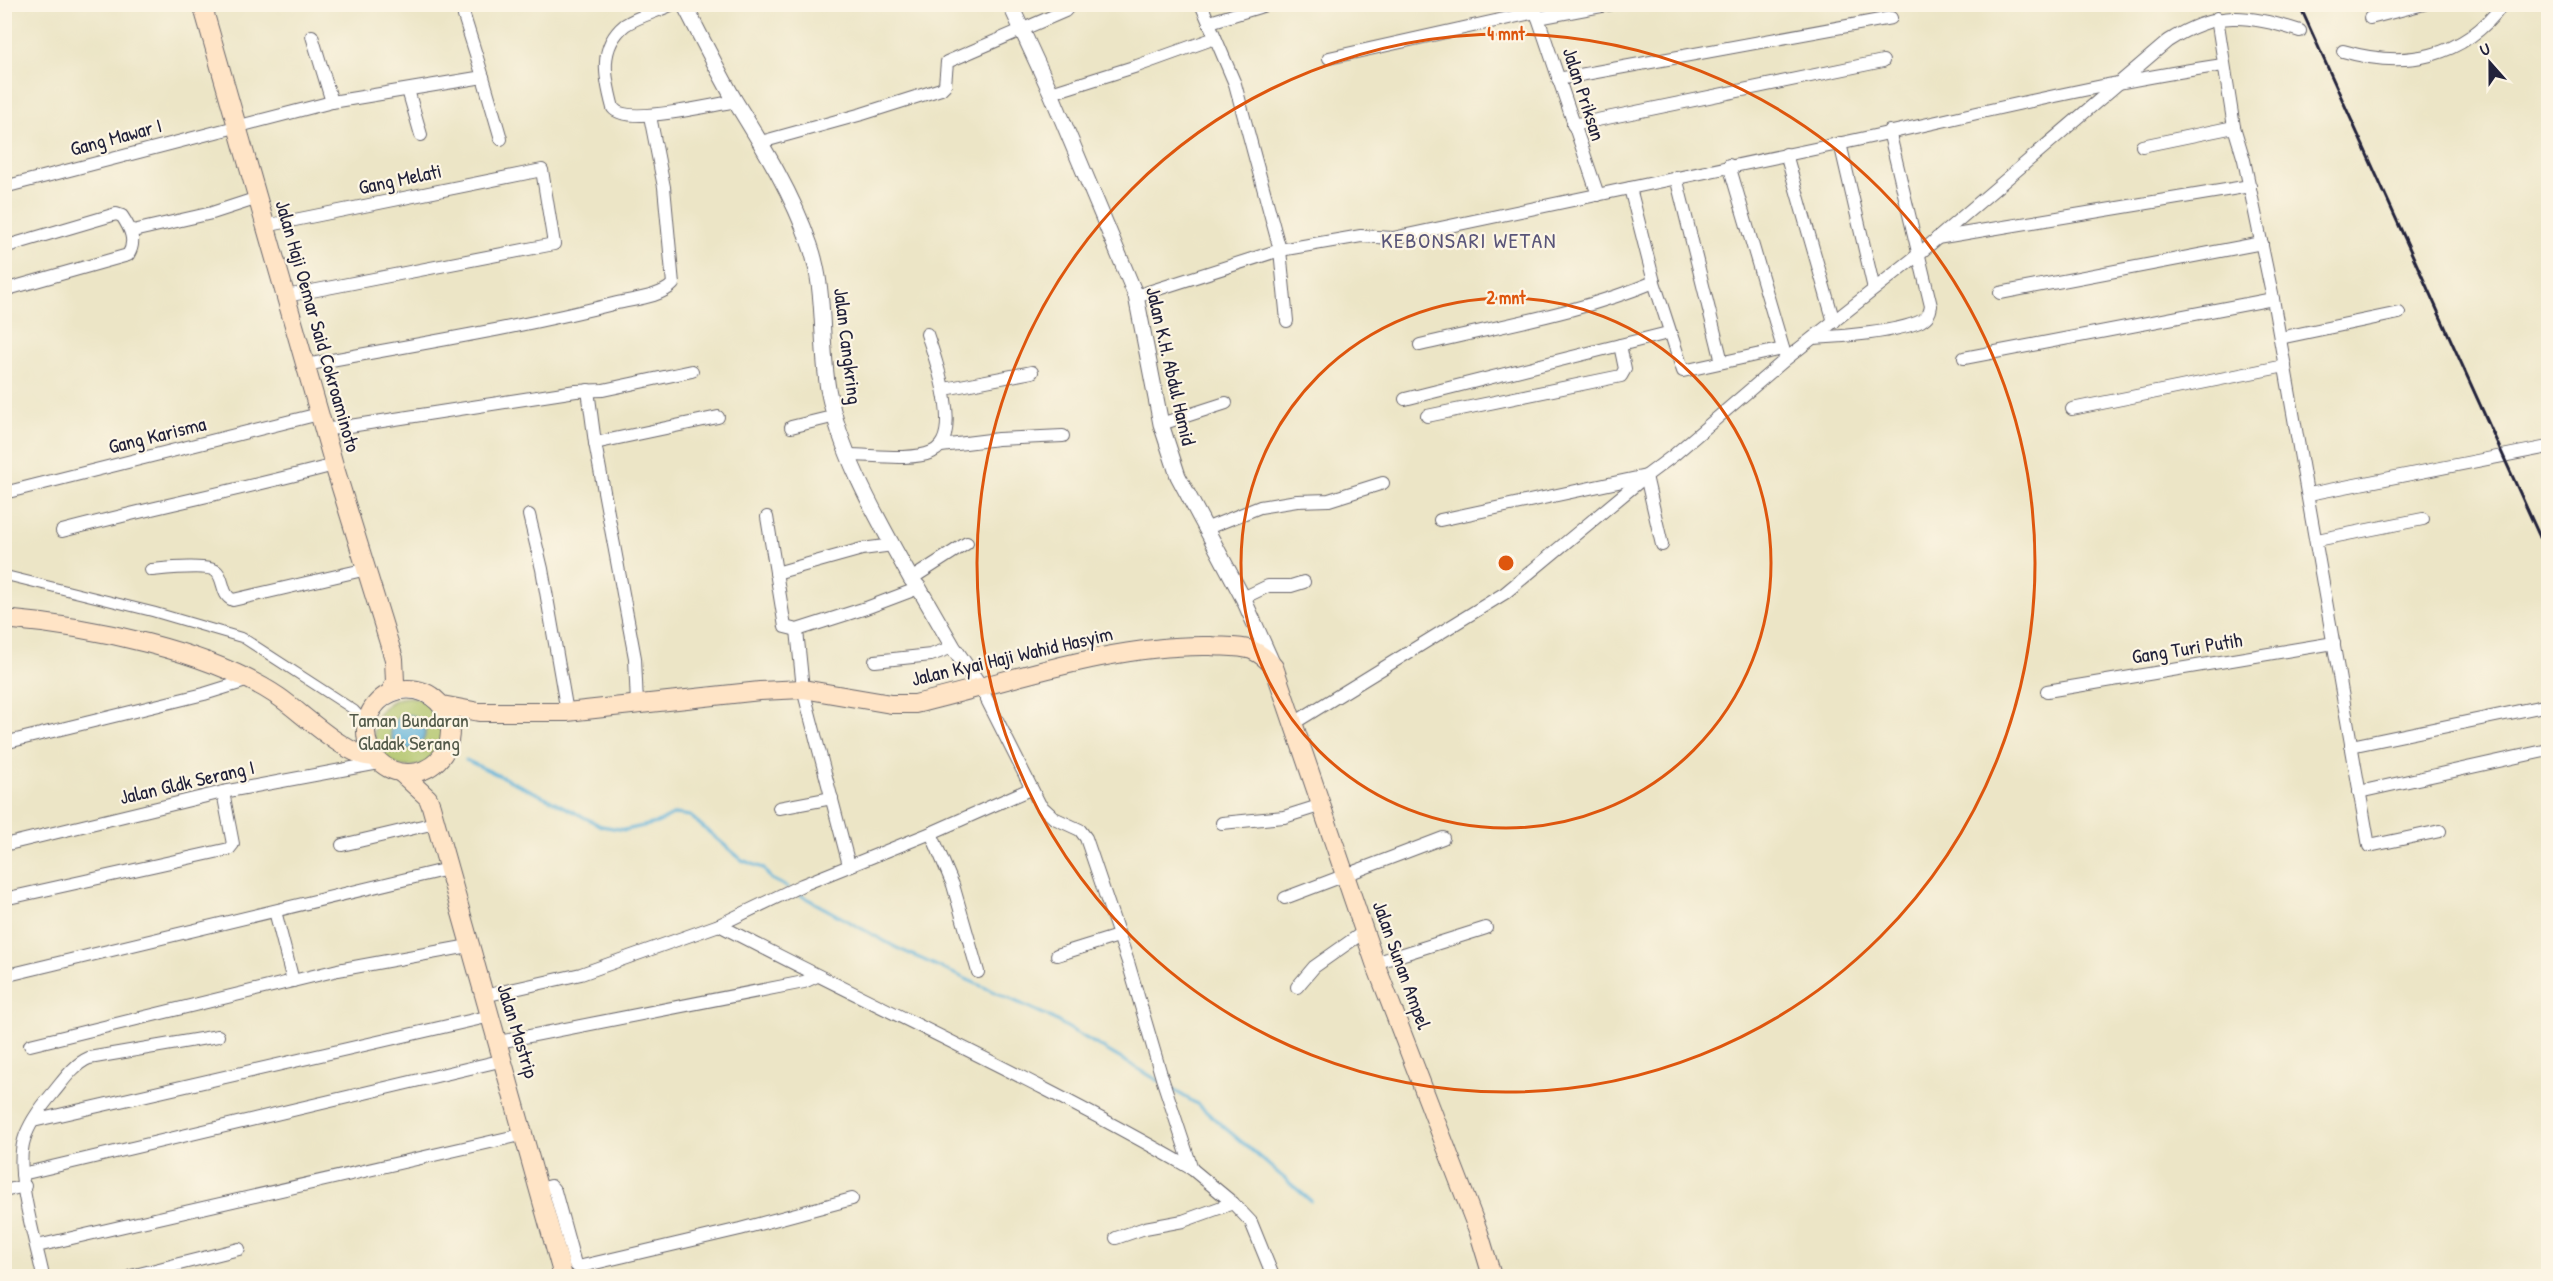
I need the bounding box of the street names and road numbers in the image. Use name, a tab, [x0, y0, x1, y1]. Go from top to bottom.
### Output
street label: Jalan Priksan	[1557, 44, 1612, 144]
street label: Gang Mawar I	[67, 111, 165, 162]
street label: Gang Melati	[356, 157, 444, 200]
street label: Jalan Haji Oemar Said Cokroaminoto	[270, 197, 367, 455]
street label: Jalan K.H. Abdul Hamid	[1140, 284, 1203, 448]
street label: Jalan Cangkring	[828, 286, 869, 406]
street label: Gang Karisma	[105, 409, 209, 460]
street label: Jalan Kyai Haji Wahid Hasyim	[909, 619, 1115, 692]
street label: Gang Turi Putih	[2130, 625, 2244, 670]
street label: Jalan Gldk Serang I	[117, 753, 257, 810]
street label: Jalan Sunan Ampel	[1367, 897, 1438, 1033]
street label: Jalan Mastrip	[491, 980, 546, 1082]

